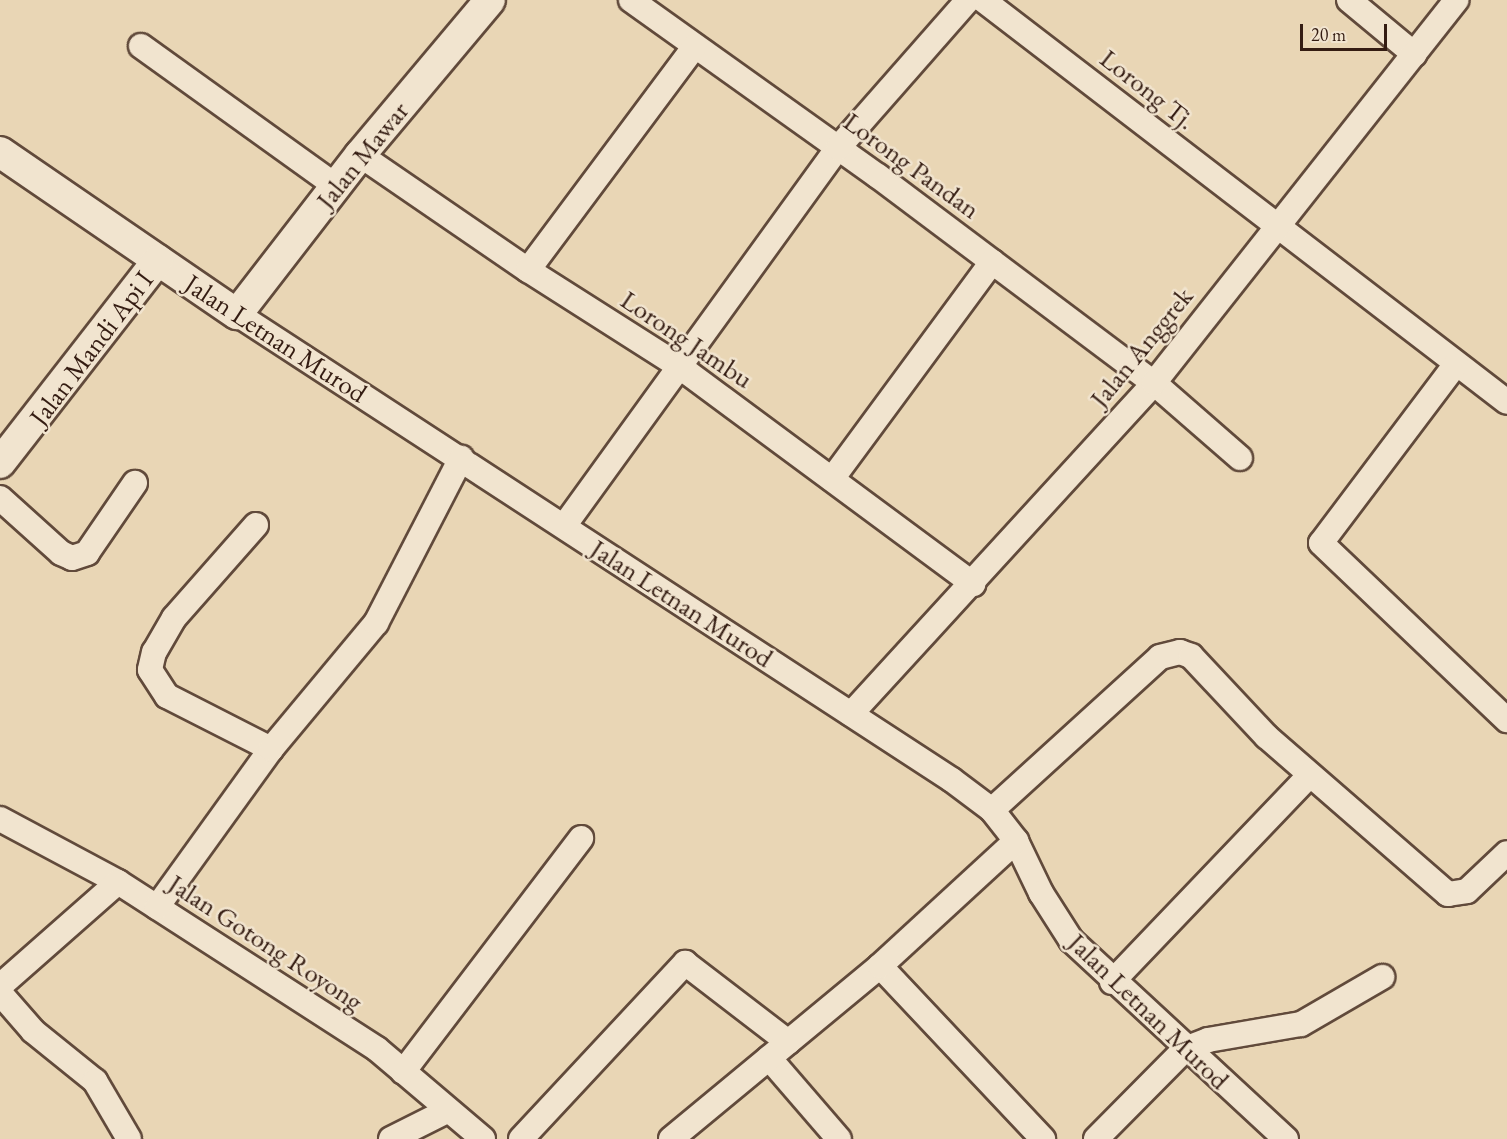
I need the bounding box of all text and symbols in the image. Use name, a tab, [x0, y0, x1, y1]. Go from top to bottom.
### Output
scale bar	[1303, 12, 1390, 50]
text: 20 m	[1311, 23, 1346, 46]
street label: Lorong Tj.	[1094, 42, 1202, 136]
street label: Jalan Mawar	[309, 95, 415, 215]
street label: Lorong Pandan	[838, 105, 986, 225]
street label: Jalan Mandi Api I	[22, 264, 160, 432]
street label: Jalan Letnan Murod	[179, 267, 373, 409]
street label: Jalan Anggrek	[1083, 280, 1199, 414]
street label: Lorong Jambu	[615, 283, 759, 395]
street label: Jalan Letnan Murod	[585, 532, 779, 674]
street label: Jalan Gotong Royong	[163, 867, 369, 1017]
street label: Jalan Letnan Murod	[1062, 926, 1236, 1096]

